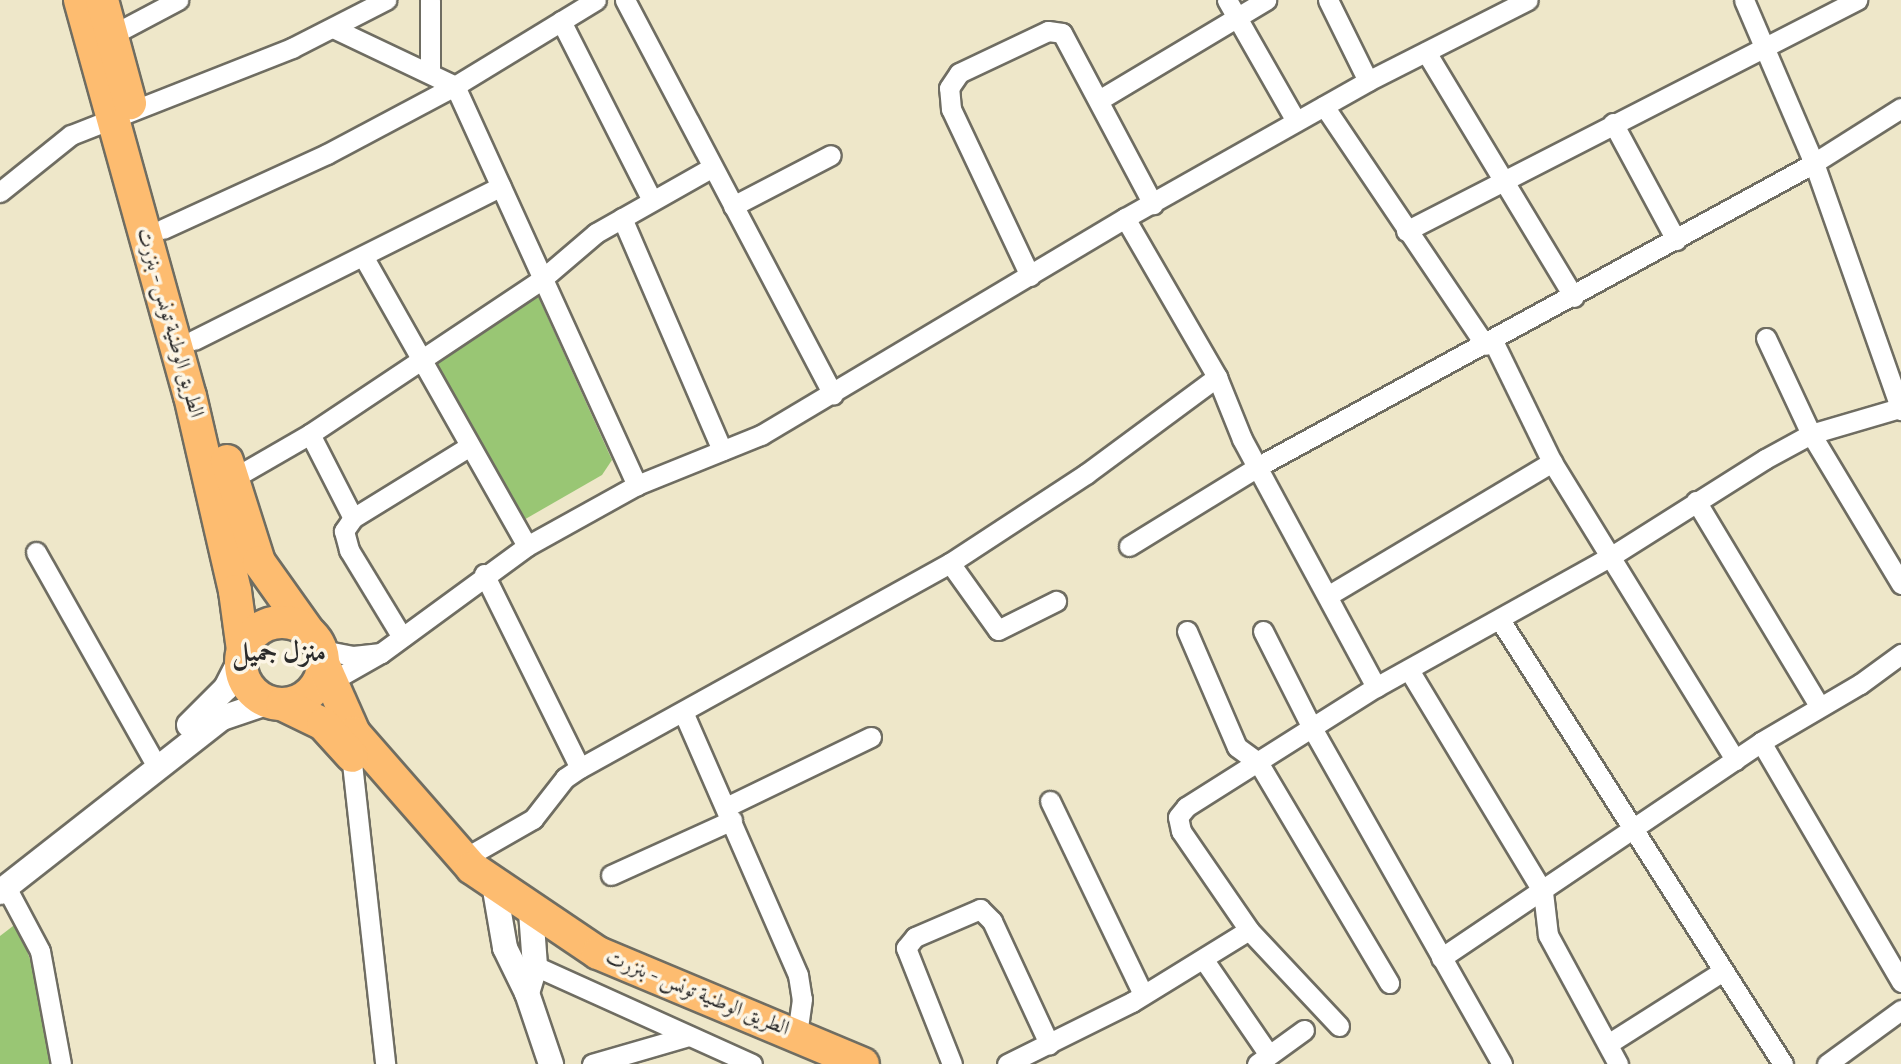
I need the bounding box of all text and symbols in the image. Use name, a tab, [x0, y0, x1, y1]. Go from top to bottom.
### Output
street label: الطريق الوطنية تونس - بنزرت	[130, 225, 208, 421]
district label: منزل جميل	[232, 637, 326, 671]
street label: الطريق الوطنية تونس - بنزرت	[601, 945, 793, 1043]

